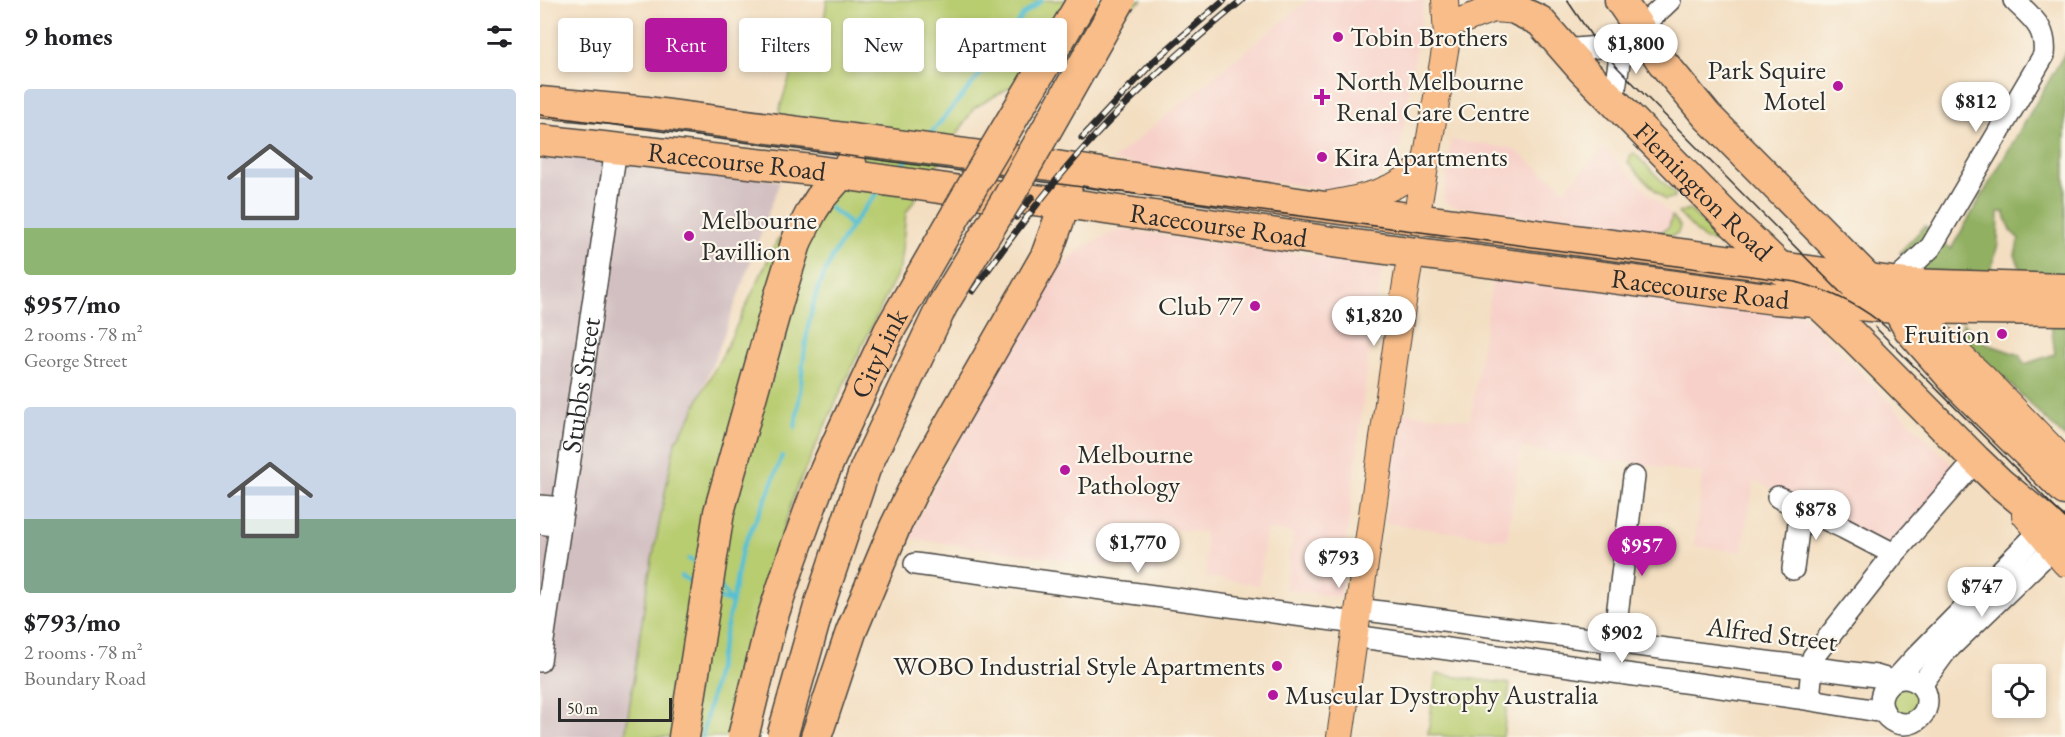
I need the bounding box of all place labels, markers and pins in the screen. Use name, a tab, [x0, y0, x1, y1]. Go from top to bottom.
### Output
place label: Tobin Brothers	[1350, 19, 1508, 54]
pin: $1,800	[1587, 24, 1685, 75]
marker: Tobin Brothers	[1331, 30, 1345, 44]
place label: Park Squire Motel	[1708, 52, 1826, 118]
place label: North Melbourne Renal Care Centre	[1336, 63, 1530, 129]
marker: Park Squire Motel	[1831, 79, 1845, 93]
pin: $812	[1940, 82, 2012, 133]
marker: North Melbourne Renal Care Centre	[1313, 88, 1331, 106]
place label: Kira Apartments	[1334, 139, 1508, 174]
marker: Kira Apartments	[1315, 150, 1329, 164]
place label: Melbourne Pavillion	[701, 202, 817, 268]
marker: Melbourne Pavillion	[682, 229, 696, 243]
place label: Club 77	[1158, 288, 1244, 323]
pin: $1,820	[1325, 296, 1423, 347]
marker: Club 77	[1248, 299, 1262, 313]
place label: Fruition	[1904, 316, 1990, 351]
marker: Fruition	[1995, 327, 2009, 341]
place label: Melbourne Pathology	[1077, 436, 1193, 502]
marker: Melbourne Pathology	[1058, 463, 1072, 477]
pin: $878	[1780, 490, 1852, 541]
pin: $1,770	[1089, 523, 1187, 574]
pin: $957	[1606, 526, 1678, 577]
pin: $793	[1303, 538, 1375, 589]
pin: $747	[1946, 567, 2018, 618]
pin: $902	[1586, 613, 1658, 664]
place label: WOBO Industrial Style Apartments	[893, 648, 1265, 683]
marker: WOBO Industrial Style Apartments	[1270, 659, 1284, 673]
place label: Muscular Dystrophy Australia	[1285, 677, 1599, 712]
marker: Muscular Dystrophy Australia	[1266, 688, 1280, 702]

